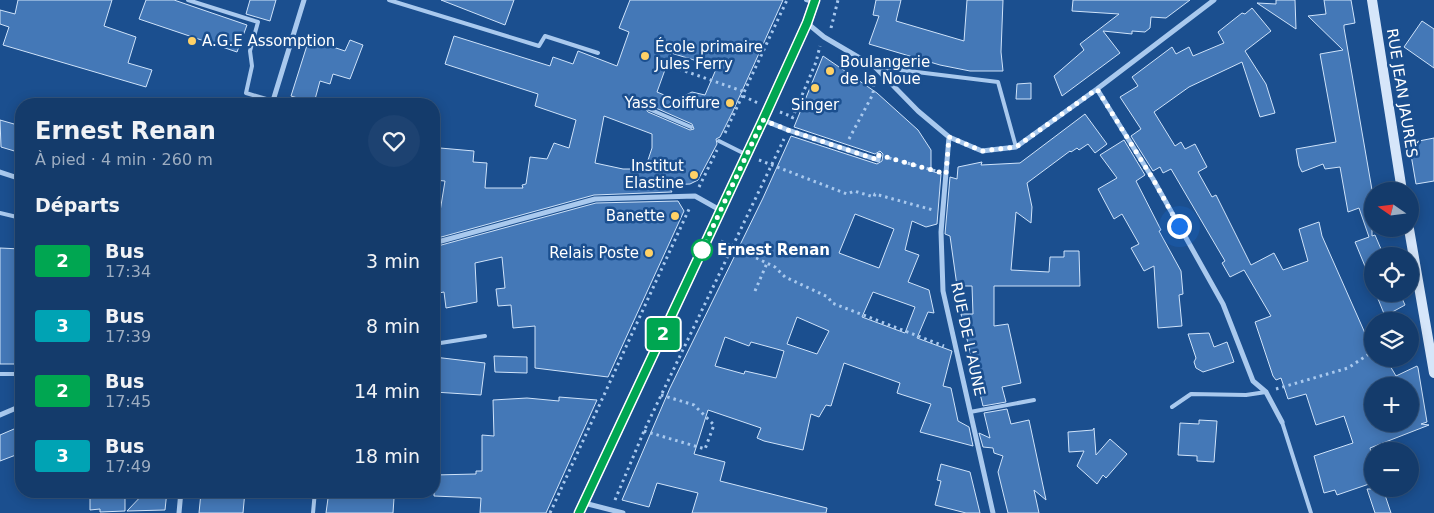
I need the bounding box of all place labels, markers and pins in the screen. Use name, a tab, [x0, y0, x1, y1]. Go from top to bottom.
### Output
place label: A.G.E Assomption	[202, 32, 335, 50]
marker: A.G.E Assomption	[186, 35, 198, 47]
place label: École primaire Jules Ferry	[654, 37, 763, 73]
marker: École primaire Jules Ferry	[639, 50, 651, 62]
place label: Boulangerie de la Noue	[840, 53, 930, 88]
marker: Boulangerie de la Noue	[824, 65, 836, 77]
marker: Singer	[809, 82, 821, 94]
place label: Yass Coiffure	[624, 94, 720, 112]
place label: Singer	[791, 96, 840, 114]
marker: Yass Coiffure	[724, 97, 736, 109]
place label: Institut Elastine	[625, 157, 684, 192]
marker: Institut Elastine	[688, 169, 700, 181]
place label: Banette	[606, 207, 665, 225]
marker: Banette	[669, 210, 681, 222]
marker: Ernest Renan	[691, 239, 713, 261]
place label: Ernest Renan	[717, 241, 830, 259]
place label: Relais Poste	[549, 244, 639, 262]
marker: Relais Poste	[643, 247, 655, 259]

